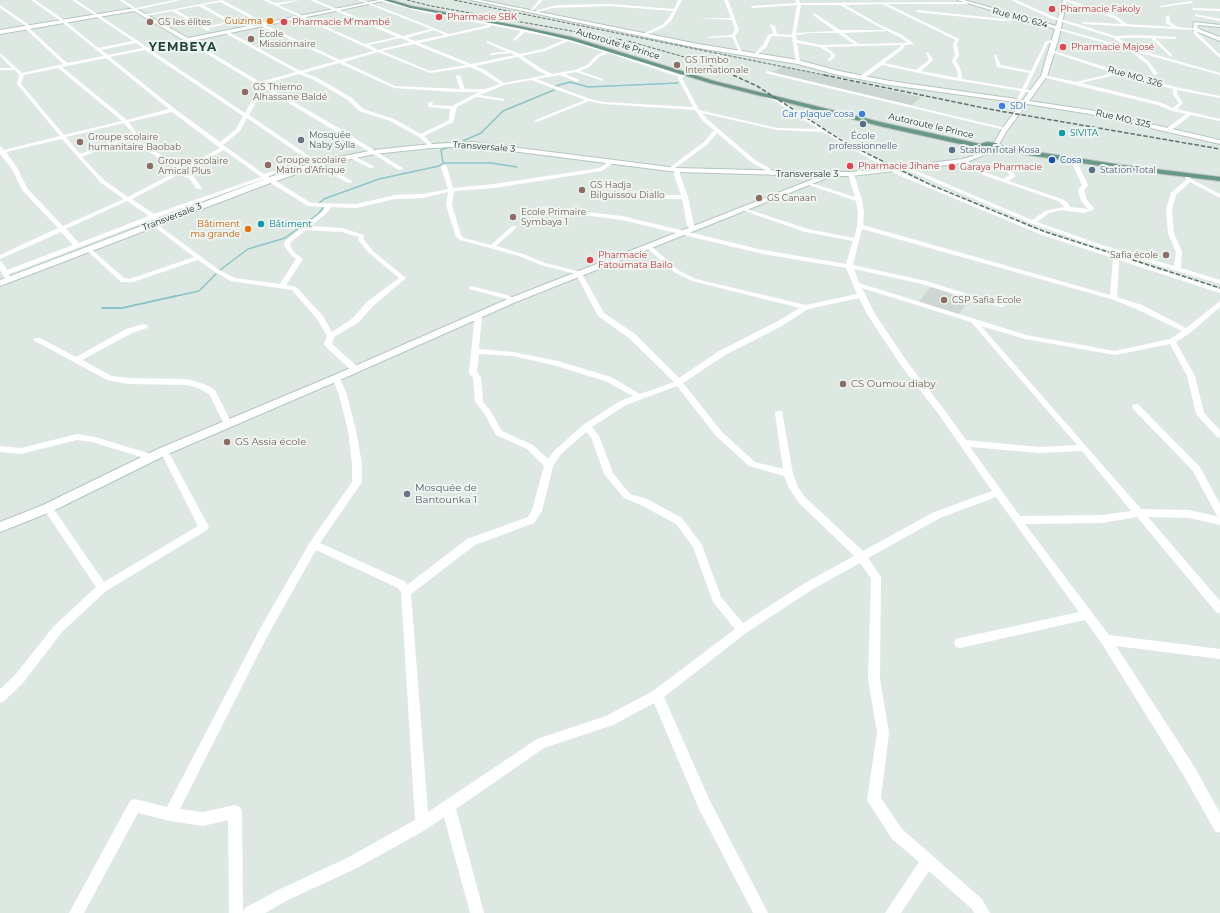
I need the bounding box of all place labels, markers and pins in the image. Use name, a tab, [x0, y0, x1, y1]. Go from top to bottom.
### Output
marker: Pharmacie Fakoly	[1047, 4, 1057, 14]
place label: Pharmacie Fakoly	[1060, 4, 1140, 14]
marker: Pharmacie SBK	[434, 12, 444, 22]
place label: Pharmacie SBK	[447, 12, 517, 22]
place label: Guizima	[225, 16, 262, 26]
marker: Guizima	[265, 16, 275, 26]
marker: GS les élites	[145, 17, 155, 27]
place label: GS les élites	[158, 17, 211, 27]
marker: Pharmacie M'mambé	[279, 17, 289, 27]
place label: Pharmacie M'mambé	[292, 17, 390, 27]
place label: Ecole Missionnaire	[259, 29, 316, 50]
marker: Ecole Missionnaire	[246, 34, 256, 44]
marker: Pharmacie Majosé	[1058, 42, 1068, 52]
place label: Pharmacie Majosé	[1071, 42, 1154, 52]
place label: GS Timbo Internationale	[685, 55, 749, 76]
marker: GS Timbo Internationale	[672, 60, 682, 70]
place label: GS Thierno Alhassane Baldé	[253, 82, 327, 103]
marker: GS Thierno Alhassane Baldé	[240, 87, 250, 97]
marker: SDI	[997, 101, 1007, 111]
place label: SDI	[1010, 101, 1026, 111]
place label: Car plaque cosa	[782, 109, 854, 119]
marker: Car plaque cosa	[857, 109, 867, 119]
marker: École professionnelle	[858, 119, 868, 129]
marker: SIVITA	[1057, 128, 1067, 138]
place label: SIVITA	[1070, 128, 1098, 138]
place label: Mosquée Naby Sylla	[309, 130, 355, 151]
place label: École professionnelle	[829, 131, 897, 152]
place label: Groupe scolaire humanitaire Baobab	[88, 132, 181, 153]
marker: Mosquée Naby Sylla	[296, 135, 306, 145]
marker: Groupe scolaire humanitaire Baobab	[75, 137, 85, 147]
marker: Station Total Kosa	[947, 145, 957, 155]
place label: Station Total Kosa	[960, 145, 1040, 155]
place label: Groupe scolaire Matin d'Afrique	[276, 155, 346, 176]
marker: Cosa	[1047, 155, 1057, 165]
place label: Cosa	[1060, 155, 1082, 165]
place label: Groupe scolaire Amical Plus	[158, 156, 228, 177]
marker: Groupe scolaire Matin d'Afrique	[263, 160, 273, 170]
marker: Groupe scolaire Amical Plus	[145, 161, 155, 171]
marker: Pharmacie Jihane	[845, 161, 855, 171]
place label: Pharmacie Jihane	[858, 161, 939, 171]
marker: Garaya Pharmacie	[947, 162, 957, 172]
place label: Garaya Pharmacie	[960, 162, 1042, 172]
marker: Station Total	[1087, 165, 1097, 175]
place label: Station Total	[1100, 165, 1156, 175]
place label: GS Hadja Bilguissou Diallo	[590, 180, 665, 201]
marker: GS Hadja Bilguissou Diallo	[577, 185, 587, 195]
marker: GS Canaan	[754, 193, 764, 203]
place label: GS Canaan	[767, 193, 816, 203]
place label: Ecole Primaire Symbaya 1	[521, 207, 586, 228]
marker: Ecole Primaire Symbaya 1	[508, 212, 518, 222]
place label: Bâtiment ma grande	[190, 219, 240, 240]
marker: Bâtiment	[256, 219, 266, 229]
place label: Bâtiment	[269, 219, 312, 229]
marker: Bâtiment ma grande	[243, 224, 253, 234]
place label: Pharmacie Fatoumata Bailo	[598, 250, 673, 271]
place label: Safia école	[1110, 250, 1158, 260]
marker: Safia école	[1161, 250, 1171, 260]
marker: Pharmacie Fatoumata Bailo	[585, 255, 595, 265]
marker: CSP Safia Ecole	[939, 295, 949, 305]
place label: CSP Safia Ecole	[952, 295, 1021, 305]
place label: CS Oumou diaby	[851, 378, 936, 390]
marker: CS Oumou diaby	[838, 379, 848, 389]
place label: GS Assia école	[235, 436, 306, 448]
marker: GS Assia école	[222, 437, 232, 447]
place label: Mosquée de Bantounka 1	[415, 482, 477, 506]
marker: Mosquée de Bantounka 1	[402, 489, 412, 499]

